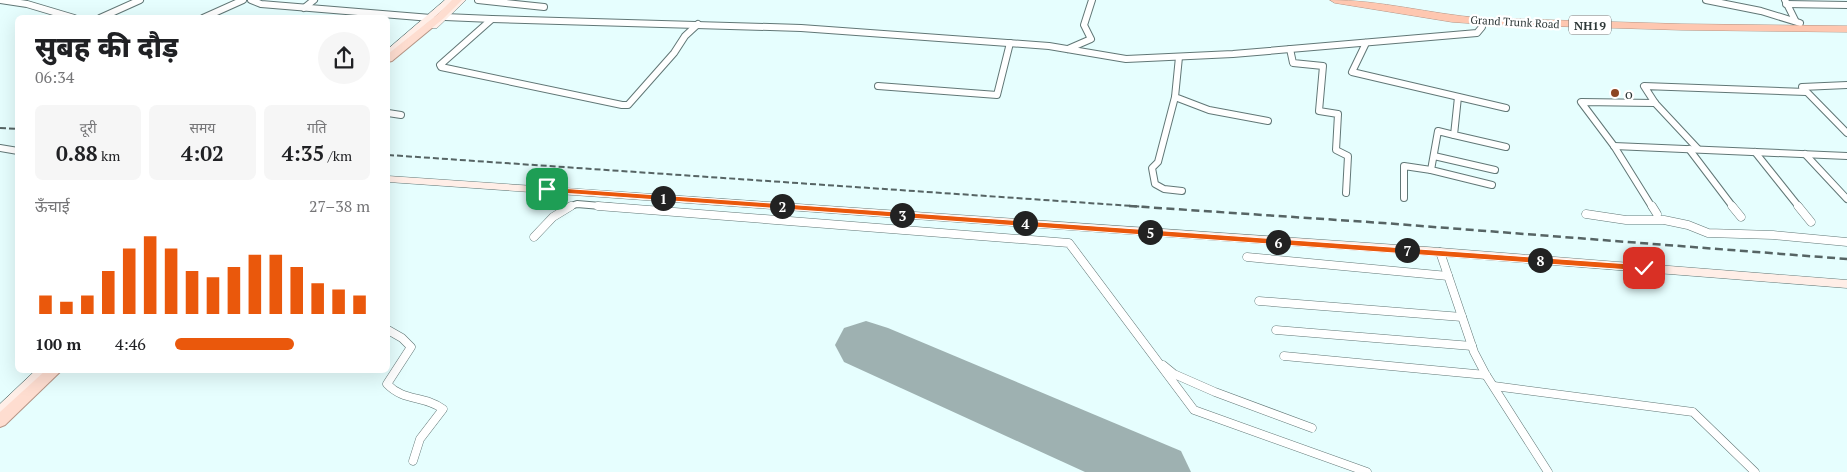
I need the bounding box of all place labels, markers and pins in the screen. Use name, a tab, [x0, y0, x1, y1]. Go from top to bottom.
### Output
place label: o	[1625, 84, 1633, 103]
marker: o	[1609, 87, 1621, 99]
pin	[526, 168, 568, 210]
pin: 1	[650, 186, 676, 210]
pin: 2	[770, 194, 794, 218]
pin: 3	[890, 202, 914, 228]
pin: 4	[1012, 210, 1038, 236]
pin: 5	[1138, 220, 1162, 244]
pin: 6	[1266, 230, 1290, 254]
pin: 7	[1394, 238, 1420, 262]
pin	[1623, 247, 1665, 289]
pin: 8	[1528, 248, 1552, 272]

